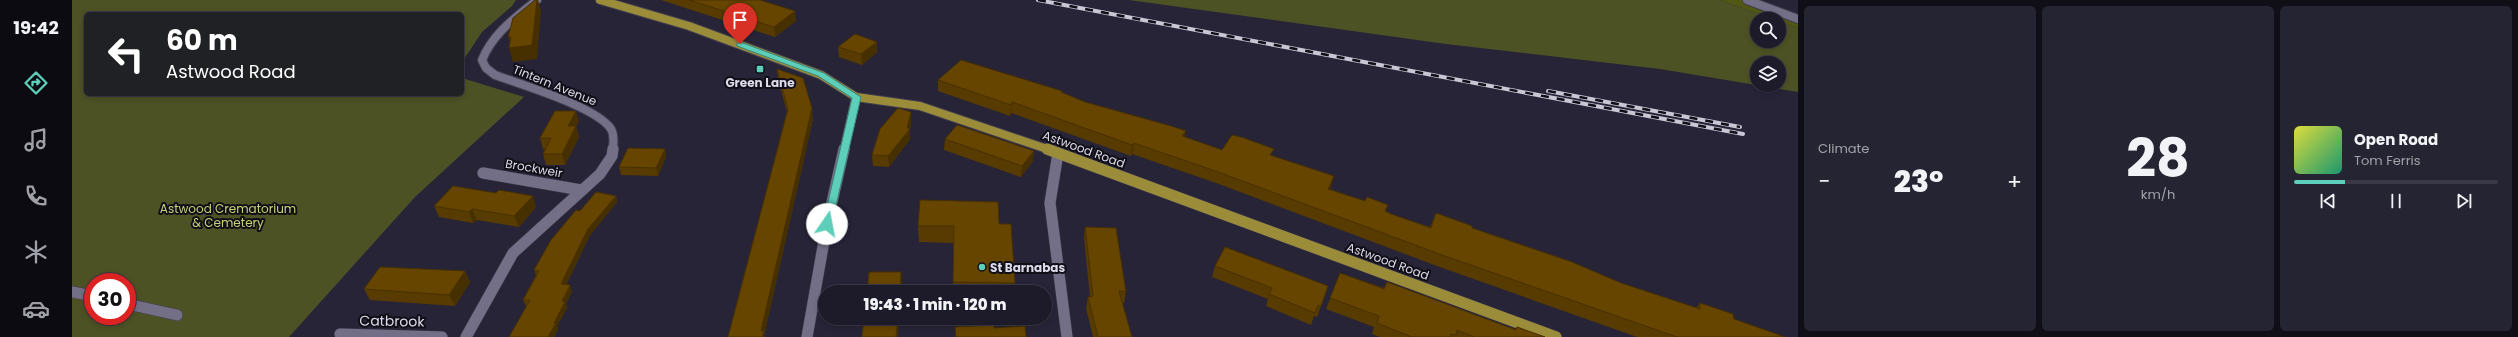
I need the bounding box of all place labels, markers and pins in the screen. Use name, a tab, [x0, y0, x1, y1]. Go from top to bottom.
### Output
pin	[723, 3, 757, 44]
marker: Green Lane	[755, 64, 765, 74]
place label: Green Lane	[725, 74, 795, 91]
place label: St Barnabas	[990, 259, 1066, 276]
marker: St Barnabas	[977, 262, 987, 272]

